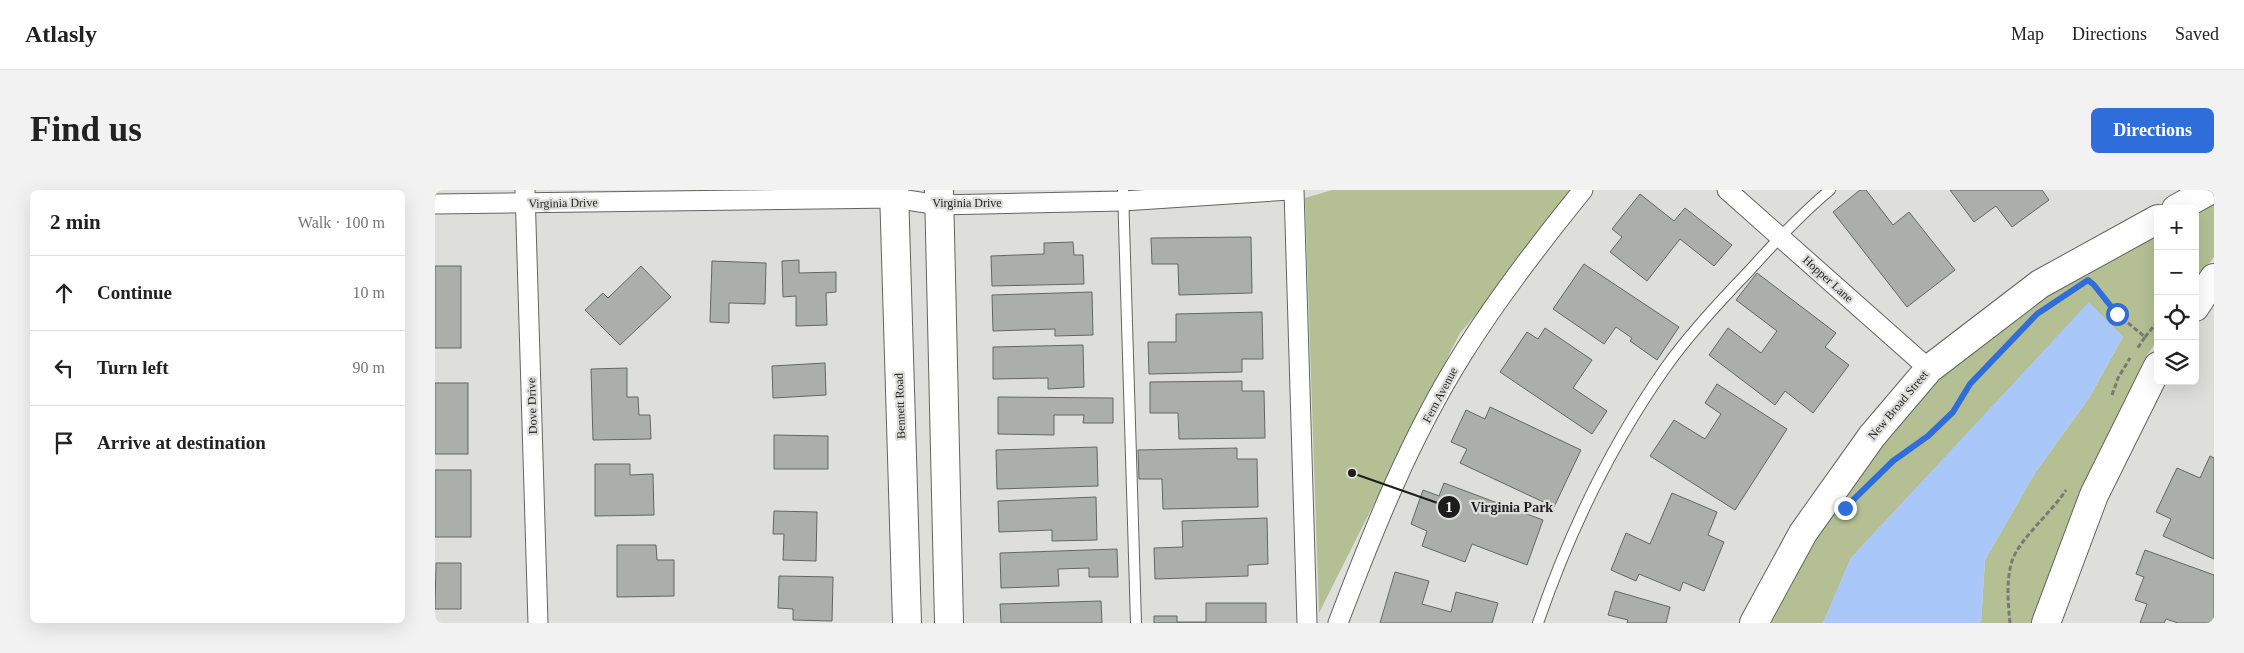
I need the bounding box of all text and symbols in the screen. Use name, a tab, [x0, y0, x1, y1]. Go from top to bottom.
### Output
text: Atlasly	[25, 21, 97, 47]
text: Map	[2011, 24, 2044, 44]
text: Directions	[2072, 24, 2147, 44]
text: Saved	[2175, 24, 2219, 44]
button: Directions	[2091, 108, 2214, 153]
text: Find us	[30, 110, 142, 149]
street label: Virginia Drive	[528, 195, 598, 211]
street label: Virginia Drive	[932, 196, 1002, 210]
map controls	[2154, 205, 2199, 385]
button: +	[2154, 205, 2199, 250]
text: 2 min	[50, 210, 101, 234]
text: Walk · 100 m	[298, 214, 385, 231]
button: −	[2154, 250, 2199, 295]
street label: Hopper Lane	[1800, 253, 1856, 305]
icon: ahead	[50, 279, 78, 307]
text: Continue	[97, 282, 172, 303]
text: 10 m	[353, 284, 385, 301]
button: locate	[2154, 295, 2199, 340]
route start	[2106, 303, 2129, 326]
button: layers	[2154, 340, 2199, 385]
icon: left	[50, 354, 78, 382]
text: Turn left	[97, 357, 169, 378]
text: 90 m	[353, 359, 385, 376]
street label: Fern Avenue	[1420, 365, 1460, 425]
street label: New Broad Street	[1865, 367, 1931, 442]
street label: Bennett Road	[892, 373, 908, 439]
street label: Dove Drive	[524, 378, 540, 434]
icon: arrive	[50, 429, 78, 457]
text: Arrive at destination	[97, 432, 266, 453]
callout: Virginia Park	[1436, 493, 1564, 522]
route end	[1834, 497, 1857, 520]
text: 1	[1445, 499, 1453, 515]
text: Virginia Park	[1471, 500, 1553, 515]

